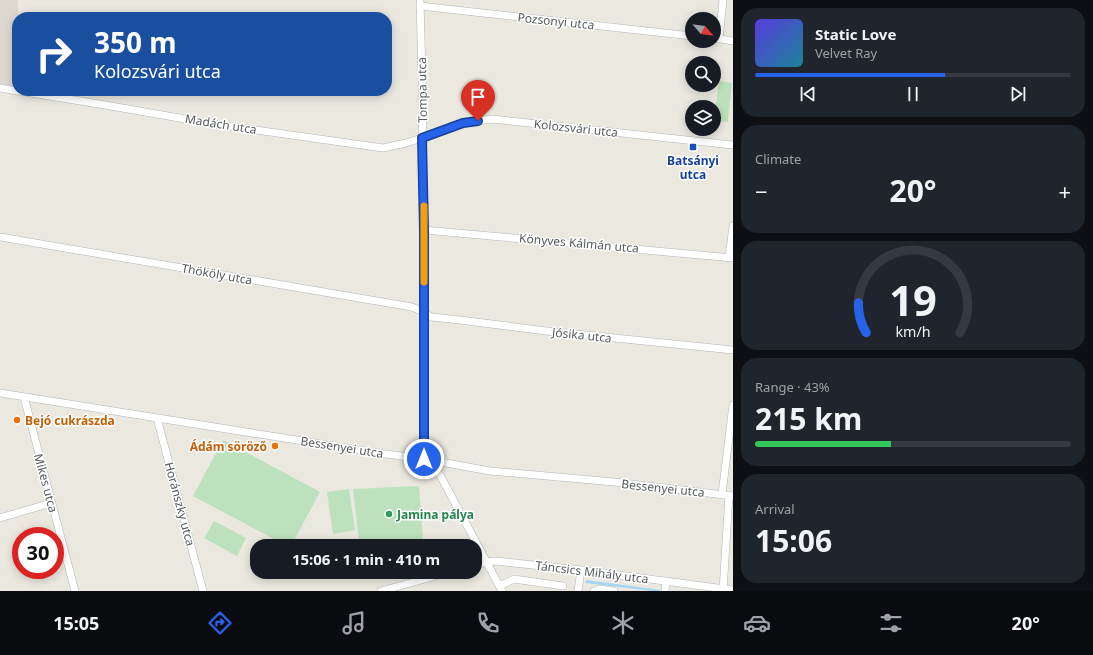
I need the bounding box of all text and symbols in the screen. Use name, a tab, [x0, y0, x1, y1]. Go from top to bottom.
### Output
street label: Pozsonyi utca	[517, 9, 595, 33]
north arrow	[685, 12, 721, 48]
map controls	[685, 12, 721, 136]
text: 350 m	[94, 23, 177, 61]
text: Static Love	[815, 24, 896, 44]
icon: right	[28, 28, 80, 80]
text: Velvet Ray	[815, 44, 877, 62]
button: search	[685, 56, 721, 92]
street label: Tompa utca	[413, 57, 431, 123]
text: Kolozsvári utca	[94, 59, 221, 83]
pin	[461, 80, 495, 121]
icon: previous	[797, 83, 819, 105]
icon: pause	[902, 83, 924, 105]
icon: next	[1007, 83, 1029, 105]
icon: arrive	[467, 86, 489, 108]
button: layers	[685, 100, 721, 136]
street label: Madách utca	[184, 110, 258, 138]
street label: Kolozsvári utca	[533, 115, 619, 141]
marker: Batsányi utca	[688, 142, 698, 152]
text: Climate	[755, 150, 801, 168]
place label: Batsányi utca	[667, 152, 719, 183]
text: 20°	[889, 170, 937, 211]
text: −	[755, 176, 768, 206]
text: +	[1058, 176, 1071, 206]
street label: Könyves Kálmán utca	[519, 229, 639, 257]
street label: Thököly utca	[180, 259, 254, 289]
text: 19	[889, 272, 937, 328]
text: km/h	[895, 322, 931, 341]
street label: Jósika utca	[550, 323, 613, 347]
text: Range · 43%	[755, 378, 830, 396]
text: 215 km	[755, 398, 862, 439]
place label: Bejó cukrászda	[25, 412, 115, 429]
marker: Bejó cukrászda	[12, 415, 22, 425]
street label: Bessenyei utca	[299, 432, 385, 462]
place label: Ádám söröző	[190, 438, 267, 455]
position arrow	[403, 438, 445, 480]
marker: Ádám söröző	[270, 441, 280, 451]
street label: Mikes utca	[30, 452, 62, 514]
street label: Horánszky utca	[161, 460, 199, 548]
street label: Bessenyei utca	[621, 475, 705, 501]
text: Arrival	[755, 500, 795, 518]
place label: Jamina pálya	[396, 506, 474, 523]
marker: Jamina pálya	[384, 509, 394, 519]
text: 15:06	[755, 520, 832, 561]
speed limit sign: 30	[12, 527, 64, 579]
text: 15:06 · 1 min · 410 m	[292, 549, 440, 569]
street label: Táncsics Mihály utca	[534, 557, 650, 587]
icon: directions	[206, 609, 234, 637]
icon: music	[340, 609, 368, 637]
icon: phone	[474, 609, 502, 637]
icon: climate	[609, 609, 637, 637]
icon: car	[743, 609, 771, 637]
icon: filters	[877, 609, 905, 637]
text: 15:05	[53, 611, 99, 635]
text: 20°	[1012, 611, 1040, 635]

